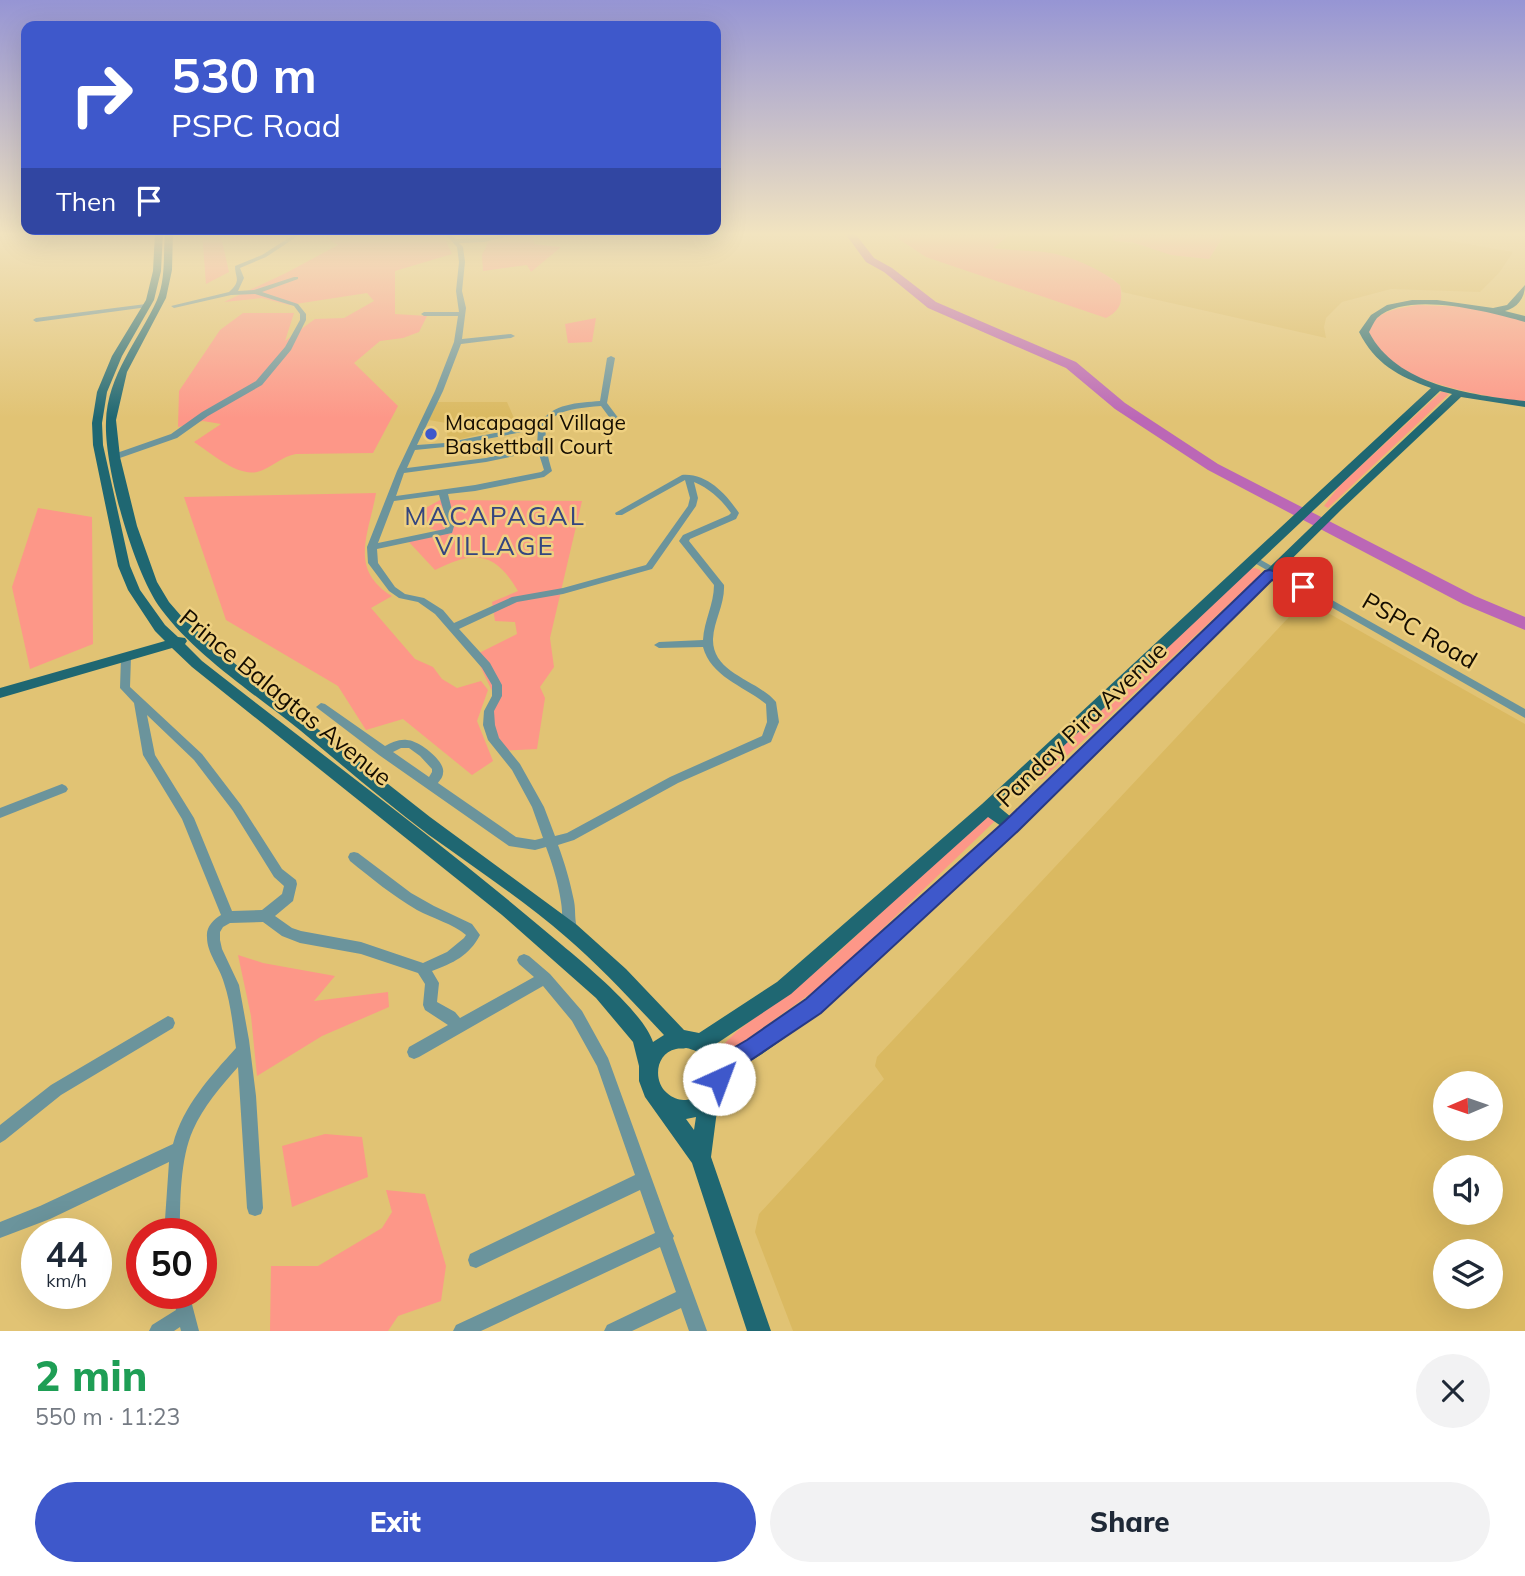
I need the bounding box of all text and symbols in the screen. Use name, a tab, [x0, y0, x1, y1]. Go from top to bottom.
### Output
text: 530 m	[171, 44, 317, 105]
icon: right	[56, 49, 147, 140]
text: PSPC Road	[171, 105, 341, 145]
icon: arrive	[130, 182, 168, 220]
text: Then	[56, 185, 116, 218]
place label: Macapagal Village Baskettball Court	[445, 409, 626, 459]
marker: Macapagal Village Baskettball Court	[423, 426, 439, 442]
district label: MACAPAGAL VILLAGE	[404, 499, 586, 562]
pin	[1273, 557, 1333, 617]
icon: arrive	[1284, 568, 1322, 606]
street label: PSPC Road	[1357, 585, 1483, 675]
street label: Prince Balagtas Avenue	[174, 602, 398, 792]
street label: Panday Pira Avenue	[990, 635, 1172, 813]
position arrow	[682, 1042, 756, 1116]
north arrow	[1433, 1071, 1503, 1141]
map controls	[1433, 1071, 1503, 1309]
button: sound	[1433, 1155, 1503, 1225]
speed limit sign: 50	[126, 1218, 217, 1309]
text: 44	[45, 1232, 88, 1276]
button: layers	[1433, 1239, 1503, 1309]
text: km/h	[46, 1269, 87, 1292]
text: 2 min	[35, 1349, 148, 1402]
button: close	[1416, 1354, 1490, 1428]
text: 550 m · 11:23	[35, 1402, 180, 1431]
button: Exit	[35, 1482, 756, 1562]
button: Share	[770, 1482, 1490, 1562]

